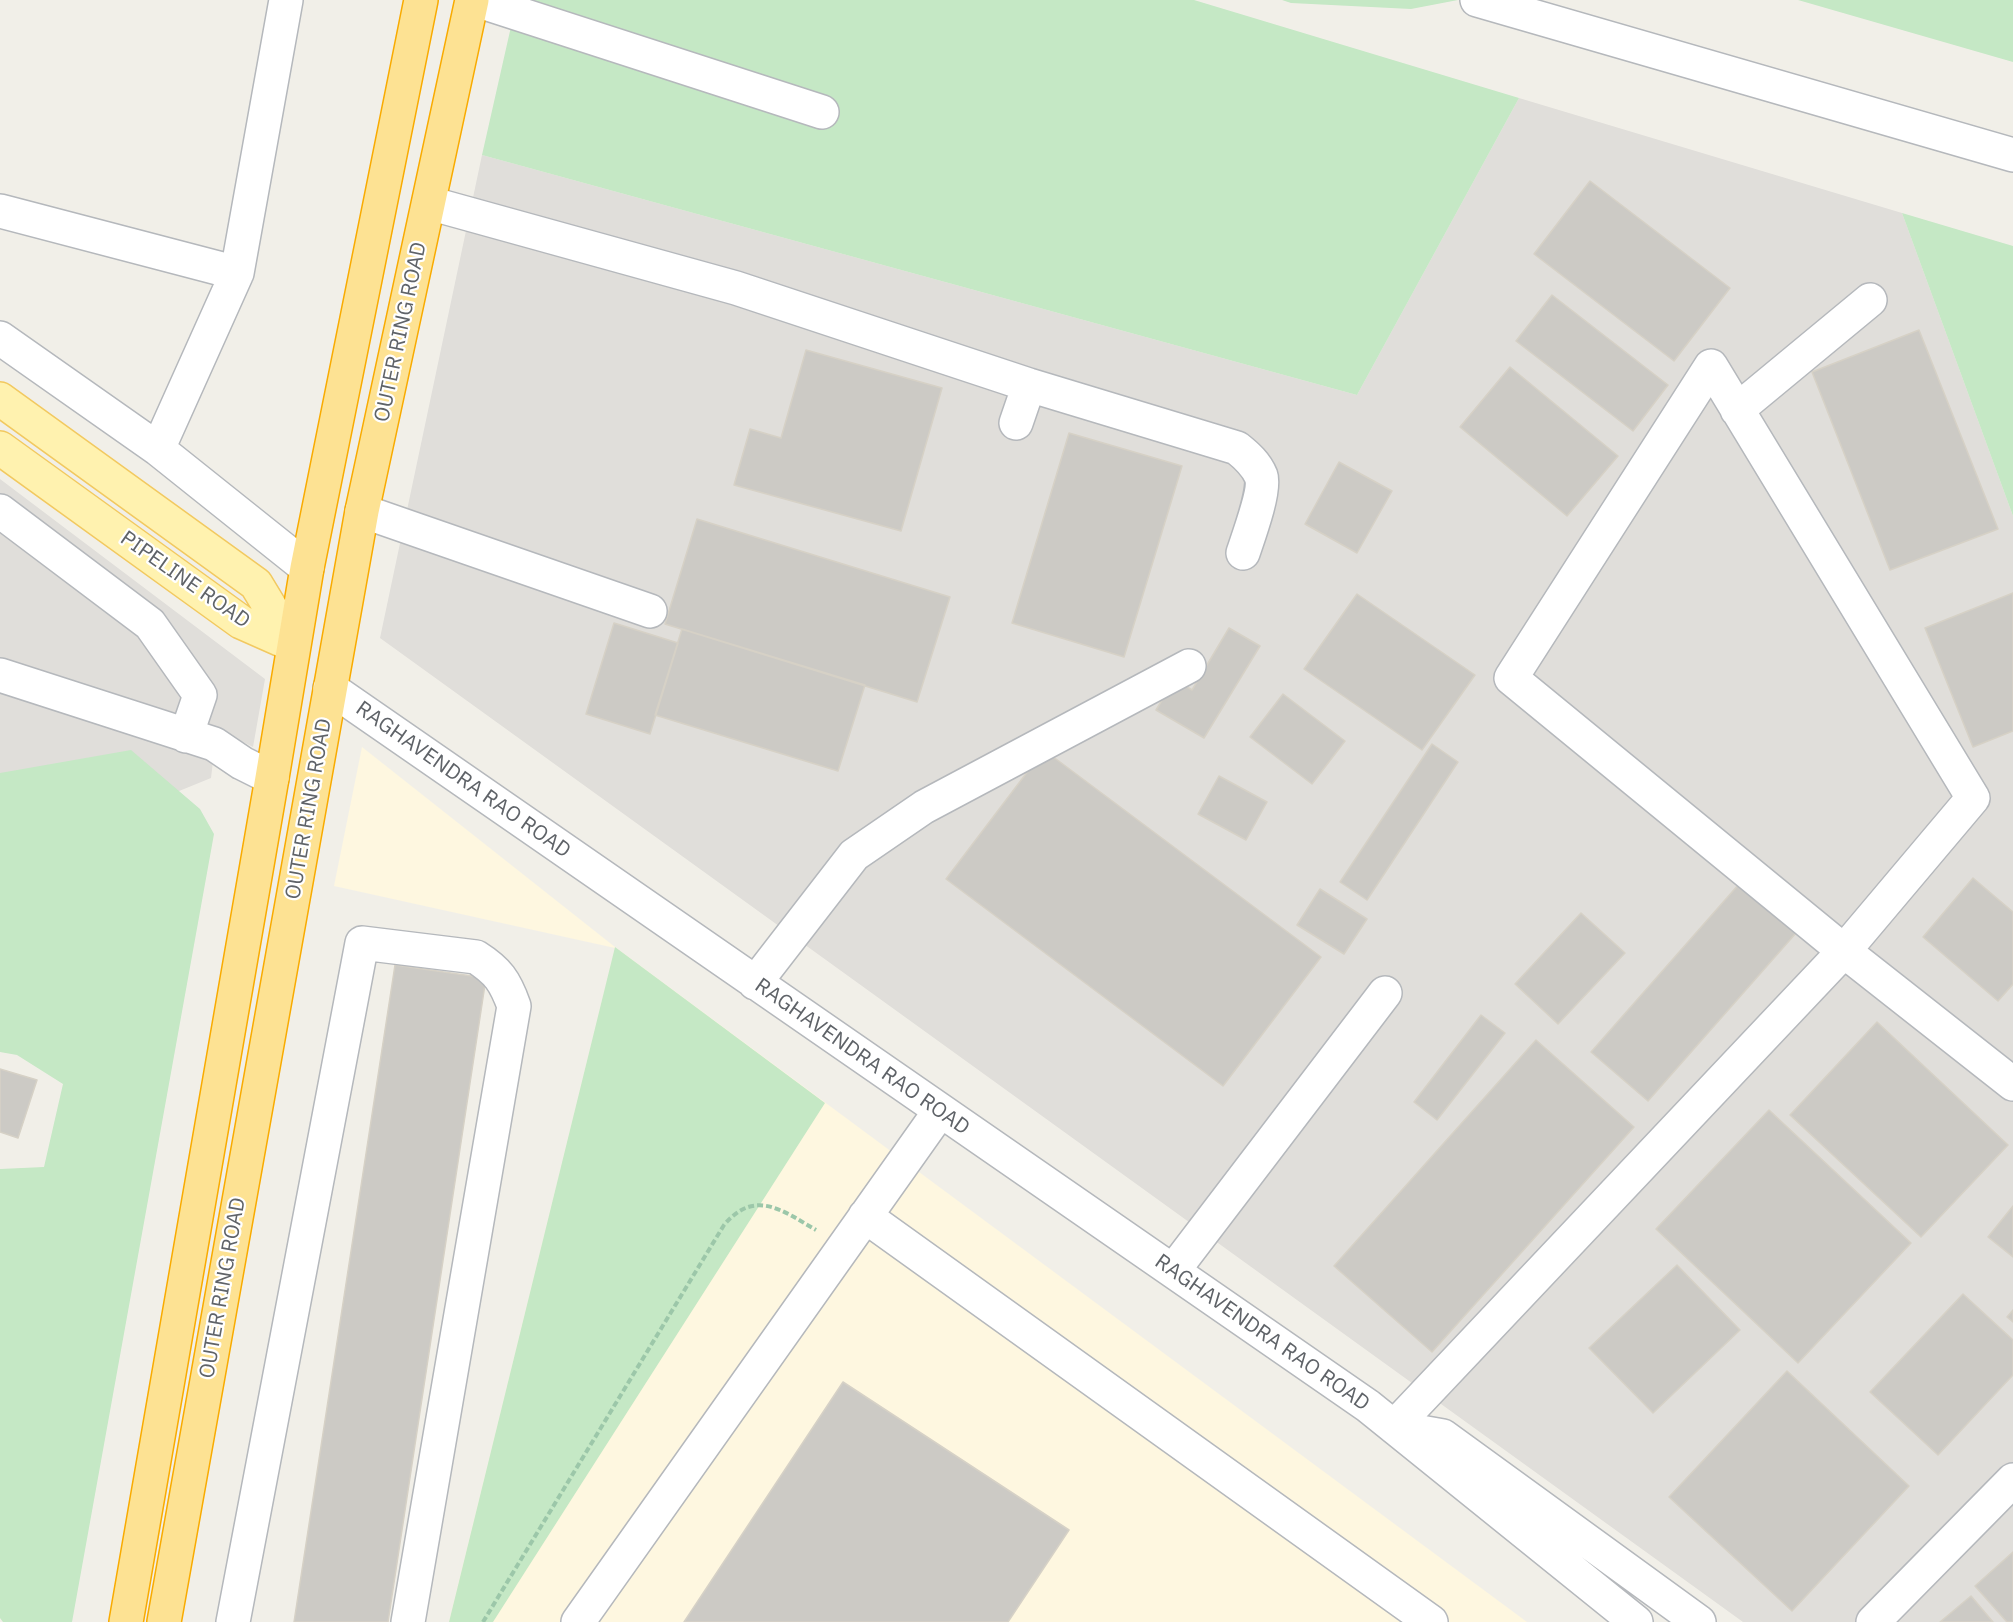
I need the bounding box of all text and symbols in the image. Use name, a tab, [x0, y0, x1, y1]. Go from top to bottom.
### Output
street label: OUTER RING ROAD	[370, 240, 432, 424]
street label: PIPELINE ROAD	[115, 526, 255, 634]
street label: RAGHAVENDRA RAO ROAD	[351, 696, 575, 864]
street label: OUTER RING ROAD	[281, 717, 337, 901]
street label: RAGHAVENDRA RAO ROAD	[750, 973, 974, 1141]
street label: OUTER RING ROAD	[195, 1196, 251, 1380]
street label: RAGHAVENDRA RAO ROAD	[1150, 1249, 1374, 1417]

